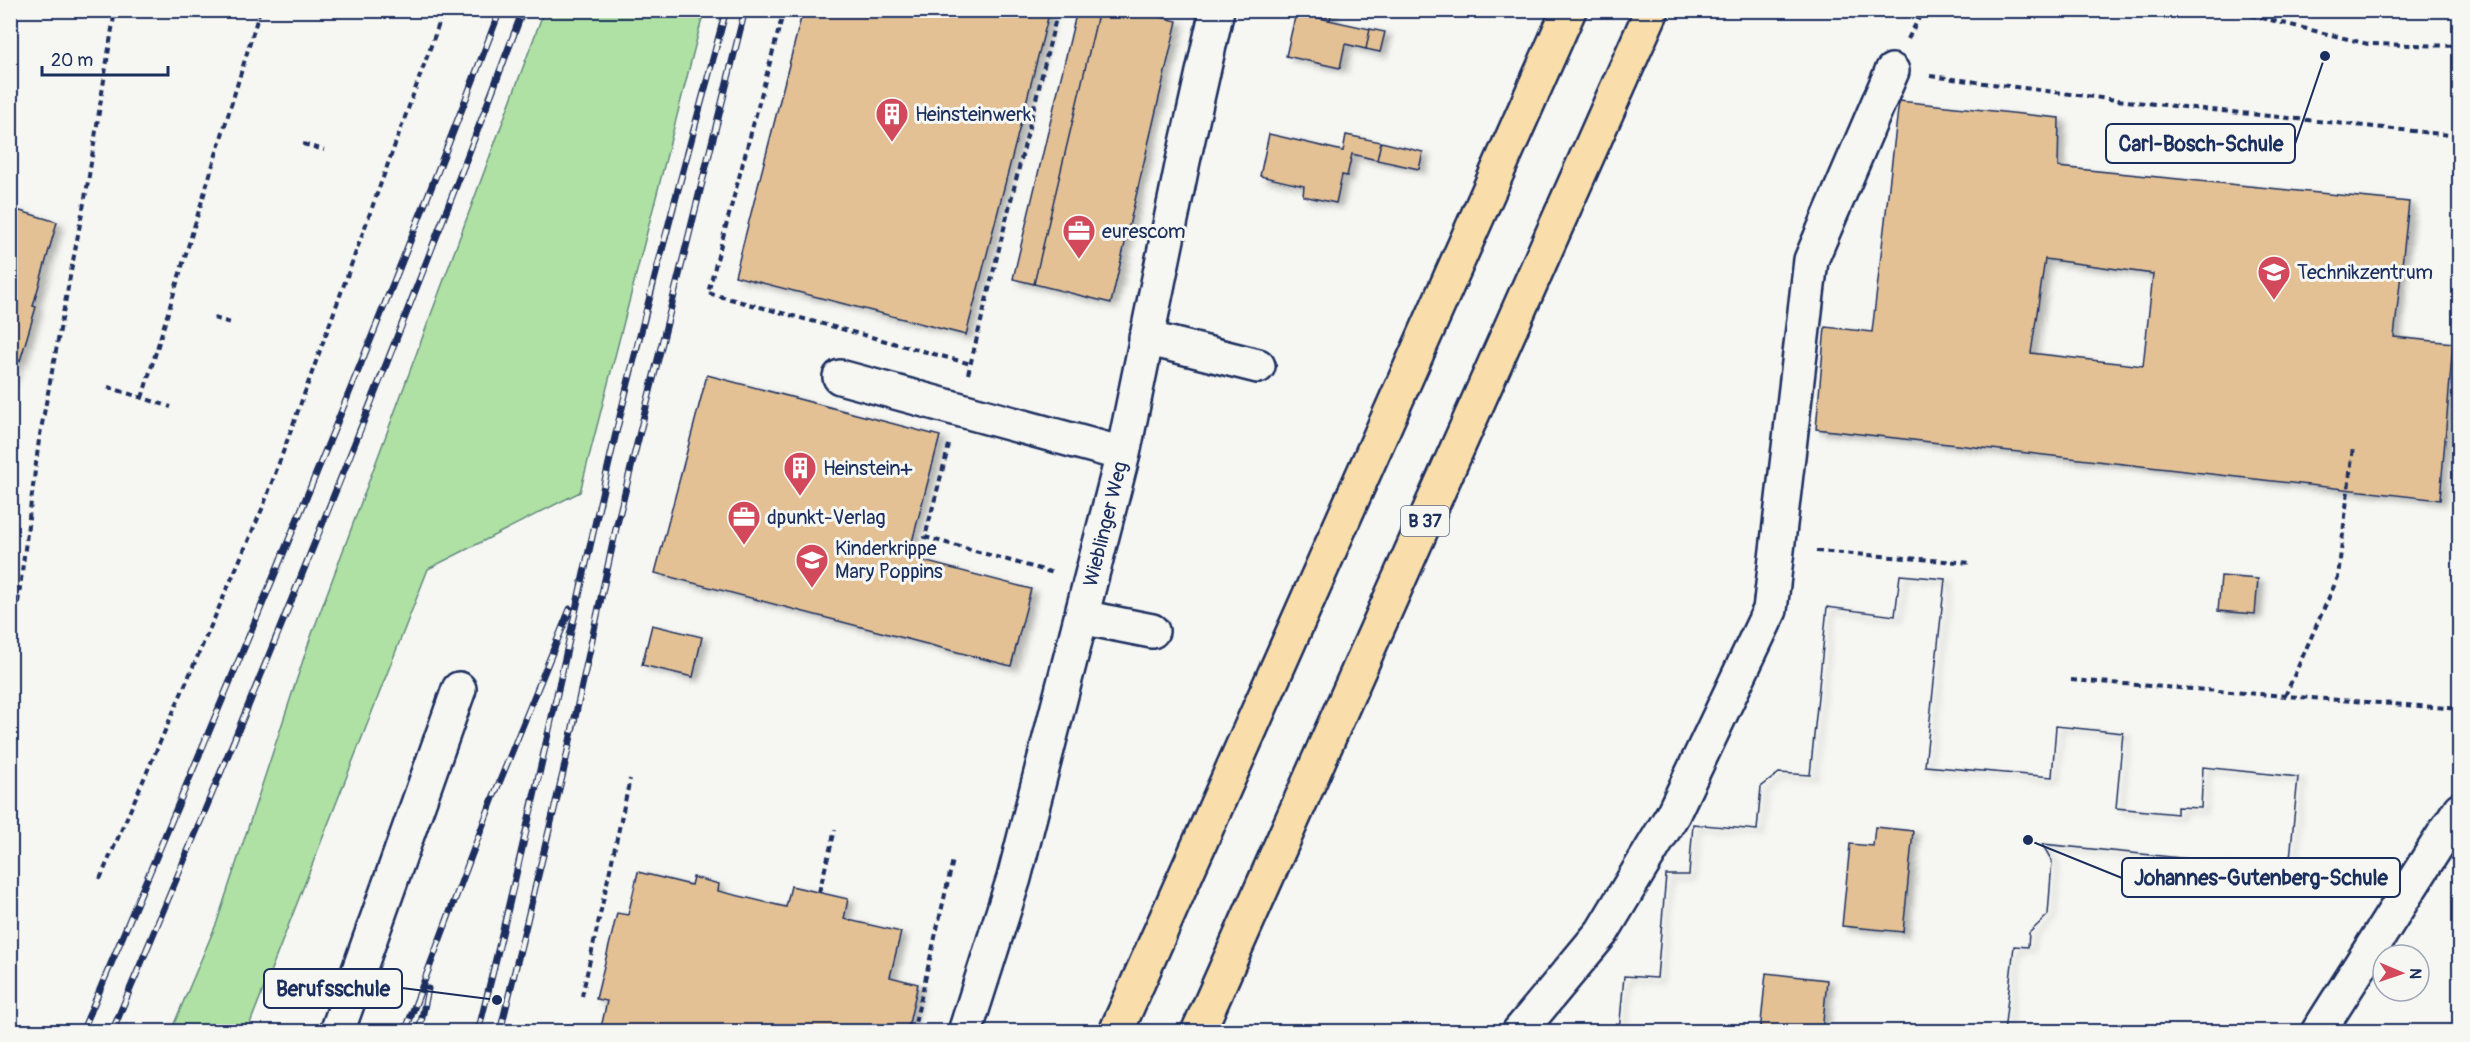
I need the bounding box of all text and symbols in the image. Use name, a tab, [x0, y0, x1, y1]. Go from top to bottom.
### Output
scale bar	[42, 39, 168, 77]
text: 20 m	[51, 49, 93, 72]
building icon: Heinsteinwerk	[874, 96, 910, 143]
place label: Heinsteinwerk	[915, 102, 1032, 127]
callout: Carl-Bosch-Schule	[2106, 124, 2295, 163]
text: Carl-Bosch-Schule	[2119, 131, 2284, 158]
office icon: eurescom	[1061, 213, 1097, 260]
place label: eurescom	[1102, 219, 1186, 244]
school or university icon: Technikzentrum	[2256, 254, 2292, 301]
place label: Technikzentrum	[2297, 260, 2433, 285]
building icon: Heinstein+	[782, 450, 818, 497]
place label: Heinstein+	[823, 456, 913, 481]
street label: Wieblinger Weg	[1078, 459, 1133, 589]
office icon: dpunkt-Verlag	[726, 499, 762, 546]
place label: dpunkt-Verlag	[767, 505, 886, 530]
road number: B 37	[1401, 506, 1449, 536]
place label: Kinderkrippe Mary Poppins	[835, 536, 943, 584]
school or university icon: Kinderkrippe Mary Poppins	[794, 542, 830, 589]
callout: Johannes-Gutenberg-Schule	[2122, 858, 2400, 897]
text: Johannes-Gutenberg-Schule	[2134, 865, 2389, 892]
north arrow	[2371, 943, 2431, 1003]
text: N	[2405, 968, 2425, 979]
callout: Berufsschule	[264, 969, 402, 1008]
text: Berufsschule	[276, 976, 391, 1003]

